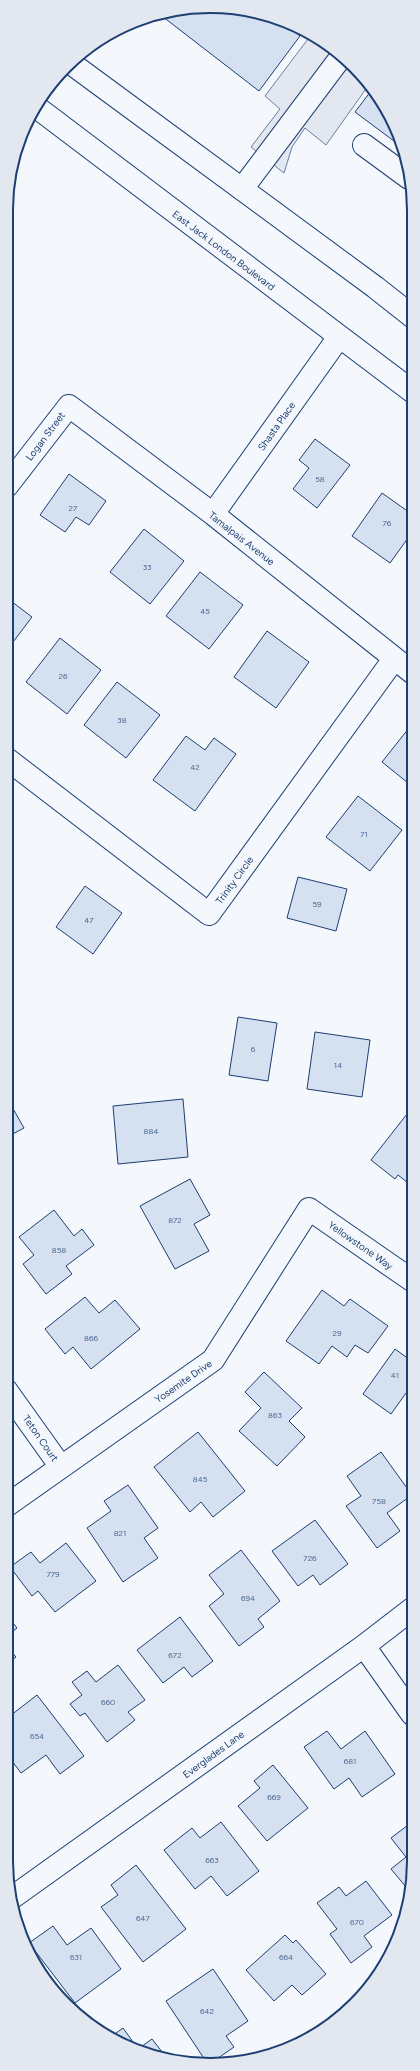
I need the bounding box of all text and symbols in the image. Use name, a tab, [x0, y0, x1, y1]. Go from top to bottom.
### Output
street label: East Jack London Boulevard	[170, 207, 278, 293]
street label: Shasta Place	[255, 399, 298, 453]
street label: Logan Street	[23, 409, 68, 463]
house number: 58	[315, 474, 325, 484]
house number: 27	[69, 503, 78, 513]
street label: Tamalpais Avenue	[206, 509, 278, 569]
house number: 76	[383, 518, 392, 528]
house number: 33	[143, 562, 151, 572]
house number: 45	[200, 606, 210, 616]
house number: 26	[59, 671, 68, 681]
house number: 38	[117, 715, 127, 725]
house number: 42	[190, 762, 200, 772]
house number: 71	[360, 829, 368, 839]
street label: Trinity Circle	[213, 853, 256, 907]
house number: 59	[312, 899, 322, 909]
house number: 47	[84, 915, 94, 925]
house number: 6	[251, 1044, 256, 1054]
house number: 14	[334, 1060, 342, 1070]
house number: 884	[144, 1126, 158, 1136]
house number: 872	[168, 1215, 182, 1225]
street label: Yellowstone Way	[326, 1218, 396, 1273]
house number: 858	[52, 1245, 66, 1255]
house number: 29	[333, 1328, 342, 1338]
house number: 866	[84, 1333, 98, 1343]
street label: Yosemite Drive	[152, 1357, 215, 1406]
house number: 41	[391, 1370, 399, 1380]
house number: 863	[268, 1410, 282, 1420]
street label: Teton Court	[20, 1413, 61, 1464]
house number: 845	[193, 1474, 208, 1484]
house number: 758	[372, 1496, 386, 1506]
house number: 821	[114, 1528, 126, 1538]
house number: 726	[303, 1553, 317, 1563]
house number: 779	[46, 1569, 60, 1579]
house number: 694	[241, 1593, 255, 1603]
house number: 672	[168, 1650, 182, 1660]
house number: 660	[101, 1697, 115, 1707]
street label: Everglades Lane	[180, 1727, 247, 1781]
house number: 654	[30, 1731, 44, 1741]
house number: 681	[344, 1756, 356, 1766]
house number: 669	[267, 1792, 281, 1802]
house number: 663	[205, 1855, 219, 1865]
house number: 647	[136, 1913, 151, 1923]
house number: 670	[350, 1917, 364, 1927]
house number: 631	[70, 1952, 82, 1962]
house number: 664	[279, 1952, 293, 1962]
house number: 642	[200, 2006, 214, 2016]

